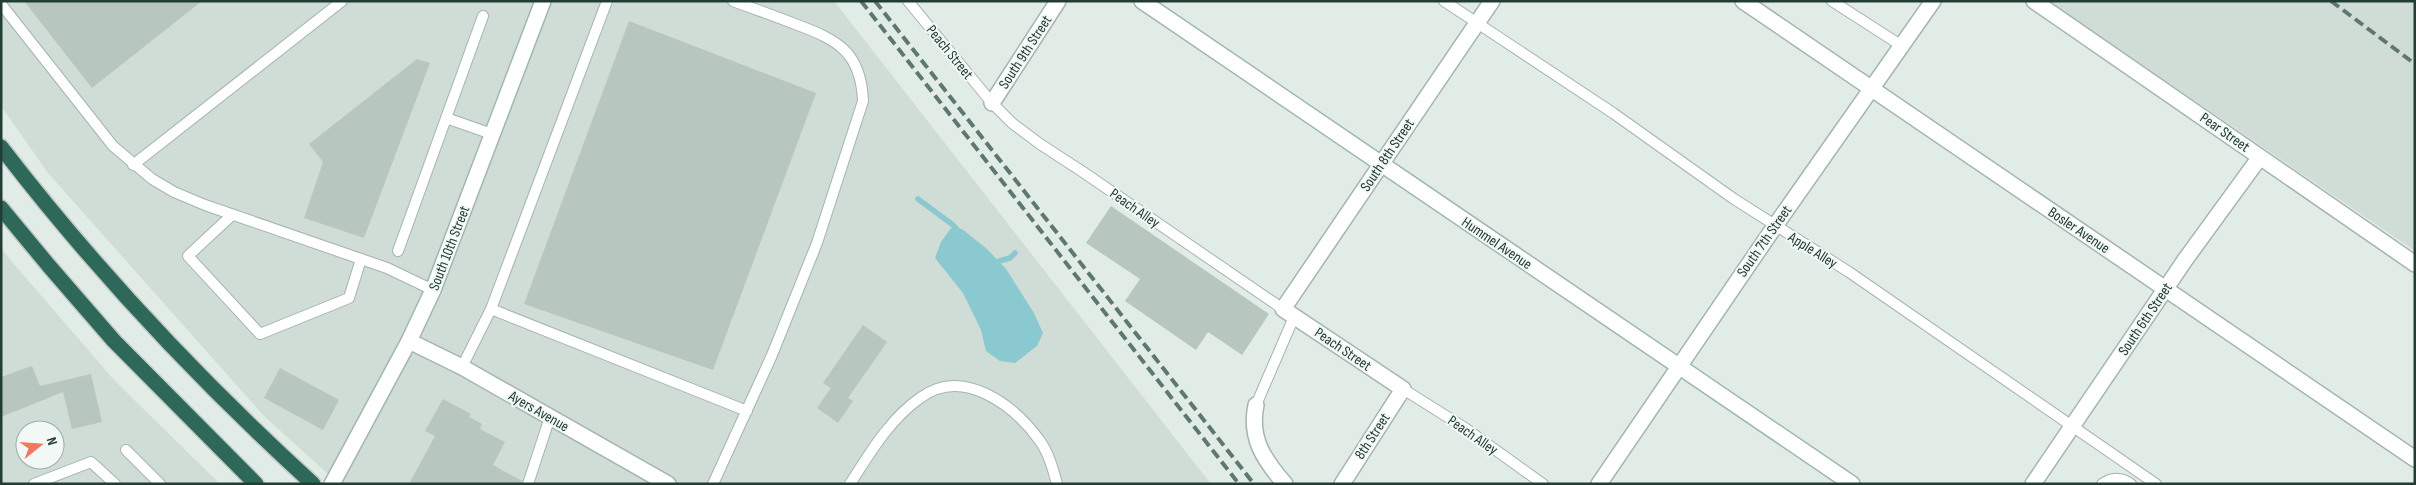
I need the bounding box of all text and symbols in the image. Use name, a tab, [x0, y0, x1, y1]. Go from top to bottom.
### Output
street label: South 9th Street	[995, 11, 1057, 93]
street label: Peach Street	[922, 21, 978, 84]
street label: Pear Street	[2196, 108, 2254, 157]
street label: South 8th Street	[1356, 115, 1419, 195]
street label: Peach Alley	[1106, 184, 1164, 233]
street label: South 7th Street	[1733, 201, 1796, 281]
street label: South 10th Street	[425, 203, 474, 293]
street label: Bosler Avenue	[2044, 203, 2113, 258]
street label: Hummel Avenue	[1458, 213, 1536, 274]
street label: Apple Alley	[1784, 227, 1841, 273]
street label: South 6th Street	[2114, 279, 2177, 359]
street label: Peach Street	[1311, 323, 1375, 376]
street label: Ayers Avenue	[504, 386, 572, 436]
street label: 8th Street	[1350, 409, 1395, 463]
street label: Peach Alley	[1444, 411, 1502, 460]
north arrow	[15, 420, 65, 470]
text: N	[43, 435, 61, 447]

